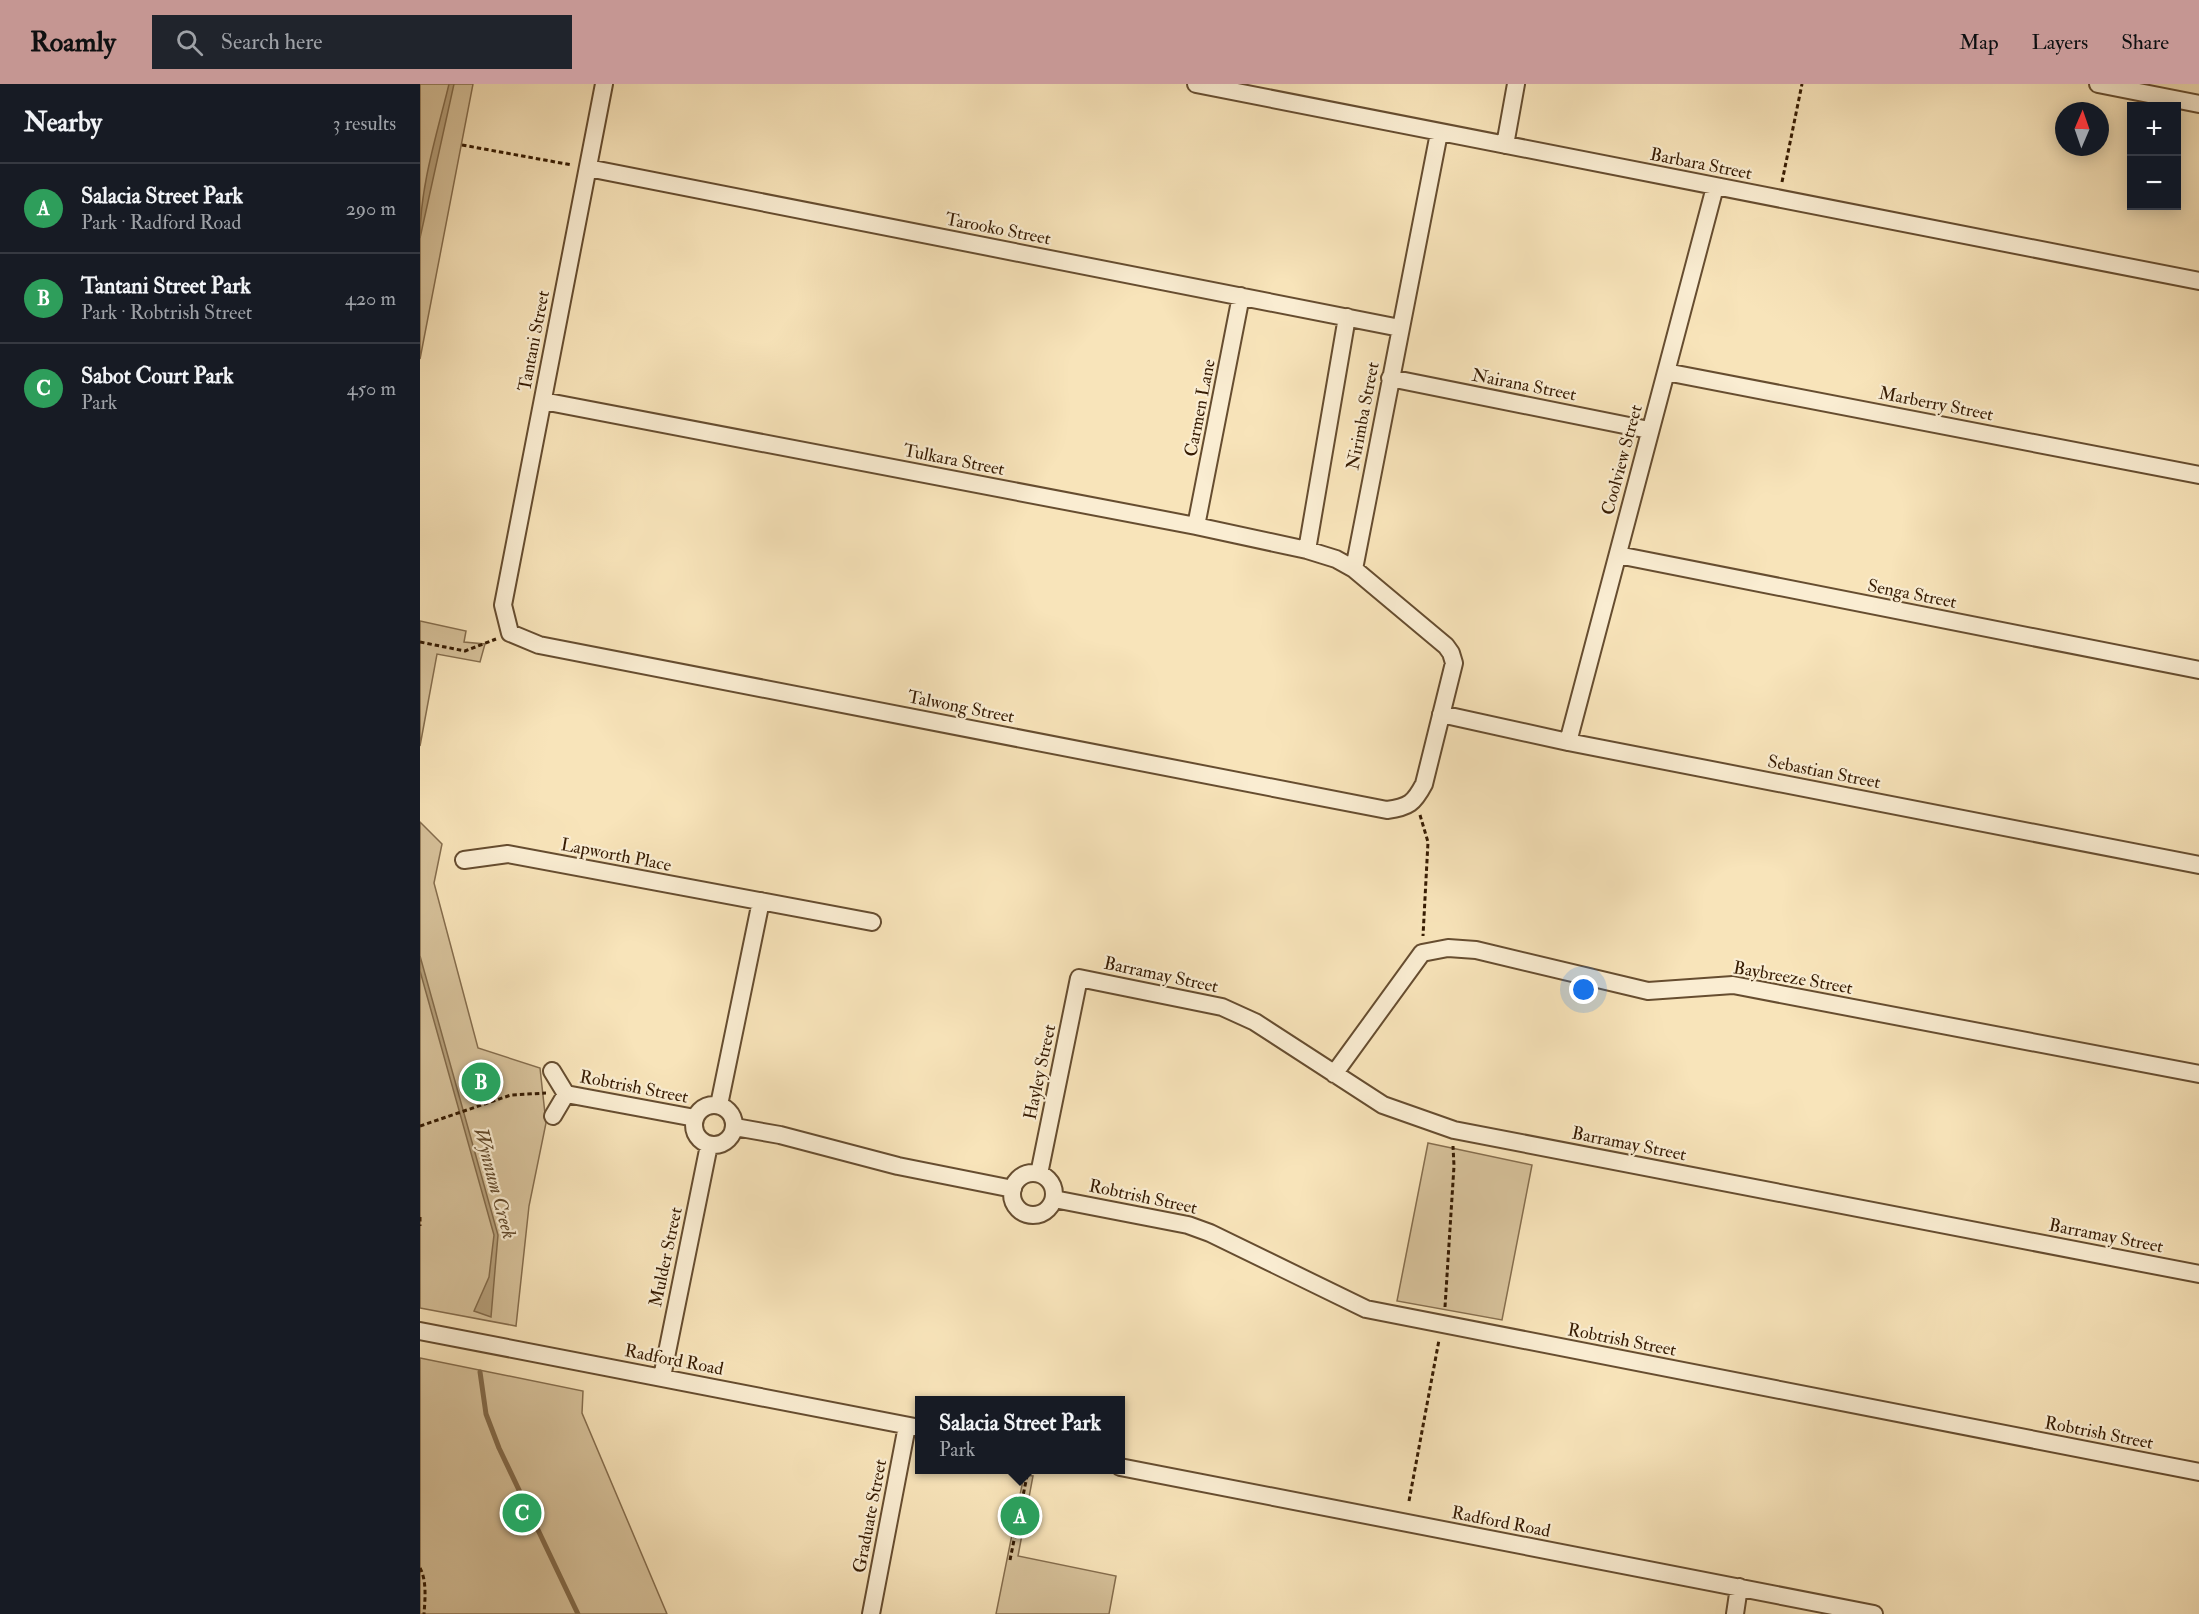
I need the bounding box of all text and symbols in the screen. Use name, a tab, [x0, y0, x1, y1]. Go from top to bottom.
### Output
search box	[152, 15, 572, 69]
text: Roamly	[30, 25, 116, 60]
icon: search	[173, 26, 206, 59]
text: Search here	[221, 28, 323, 56]
text: Map	[1959, 29, 1999, 56]
text: Layers	[2032, 29, 2088, 56]
text: Share	[2121, 29, 2169, 56]
north arrow	[2055, 102, 2109, 156]
map controls	[2127, 102, 2181, 210]
button: +	[2127, 102, 2181, 156]
text: Nearby	[24, 107, 102, 139]
text: 3 results	[333, 111, 396, 136]
street label: Barbara Street	[1648, 143, 1754, 185]
button: −	[2127, 156, 2181, 210]
text: Salacia Street Park	[81, 182, 243, 210]
text: A	[37, 196, 50, 221]
text: 290 m	[346, 196, 396, 221]
street label: Tarooko Street	[943, 208, 1053, 251]
text: Park · Radford Road	[81, 210, 241, 235]
text: Tantani Street Park	[81, 272, 251, 300]
text: B	[37, 286, 50, 311]
text: 420 m	[345, 286, 396, 311]
street label: Tantani Street	[513, 288, 555, 393]
text: Park · Robtrish Street	[81, 300, 252, 325]
street label: Carmen Lane	[1179, 357, 1221, 459]
street label: Nirimba Street	[1341, 360, 1385, 472]
text: Sabot Court Park	[81, 362, 234, 390]
street label: Nairana Street	[1470, 364, 1578, 406]
text: C	[36, 376, 51, 401]
text: 450 m	[347, 376, 396, 401]
street label: Marberry Street	[1877, 382, 1995, 426]
text: Park	[81, 390, 117, 415]
street label: Coolview Street	[1596, 402, 1648, 518]
street label: Tulkara Street	[901, 439, 1007, 481]
street label: Senga Street	[1866, 574, 1959, 614]
street label: Talwong Street	[906, 685, 1016, 729]
street label: Sebastian Street	[1766, 750, 1883, 794]
street label: Lapworth Place	[559, 833, 674, 877]
street label: Barramay Street	[1102, 952, 1220, 998]
street label: Baybreeze Street	[1732, 956, 1855, 1000]
your location	[1569, 975, 1598, 1004]
street label: Hayley Street	[1019, 1022, 1061, 1122]
pin: B	[462, 1060, 500, 1104]
street label: Robtrish Street	[578, 1065, 690, 1109]
street label: Barramay Street	[1570, 1122, 1688, 1166]
water label: Wynnum Creek	[468, 1124, 522, 1242]
street label: Robtrish Street	[1087, 1174, 1199, 1220]
street label: Mulder Street	[644, 1205, 688, 1309]
street label: Barramay Street	[2047, 1214, 2165, 1258]
street label: Robtrish Street	[1566, 1318, 1678, 1362]
street label: Radford Road	[623, 1339, 726, 1381]
popup	[915, 1396, 1125, 1474]
text: Salacia Street Park	[939, 1409, 1101, 1437]
street label: Robtrish Street	[2043, 1411, 2155, 1455]
text: Park	[939, 1437, 975, 1462]
street label: Graduate Street	[848, 1457, 892, 1575]
pin: C	[502, 1490, 542, 1536]
pin: A	[1000, 1494, 1040, 1538]
street label: Radford Road	[1450, 1501, 1553, 1543]

